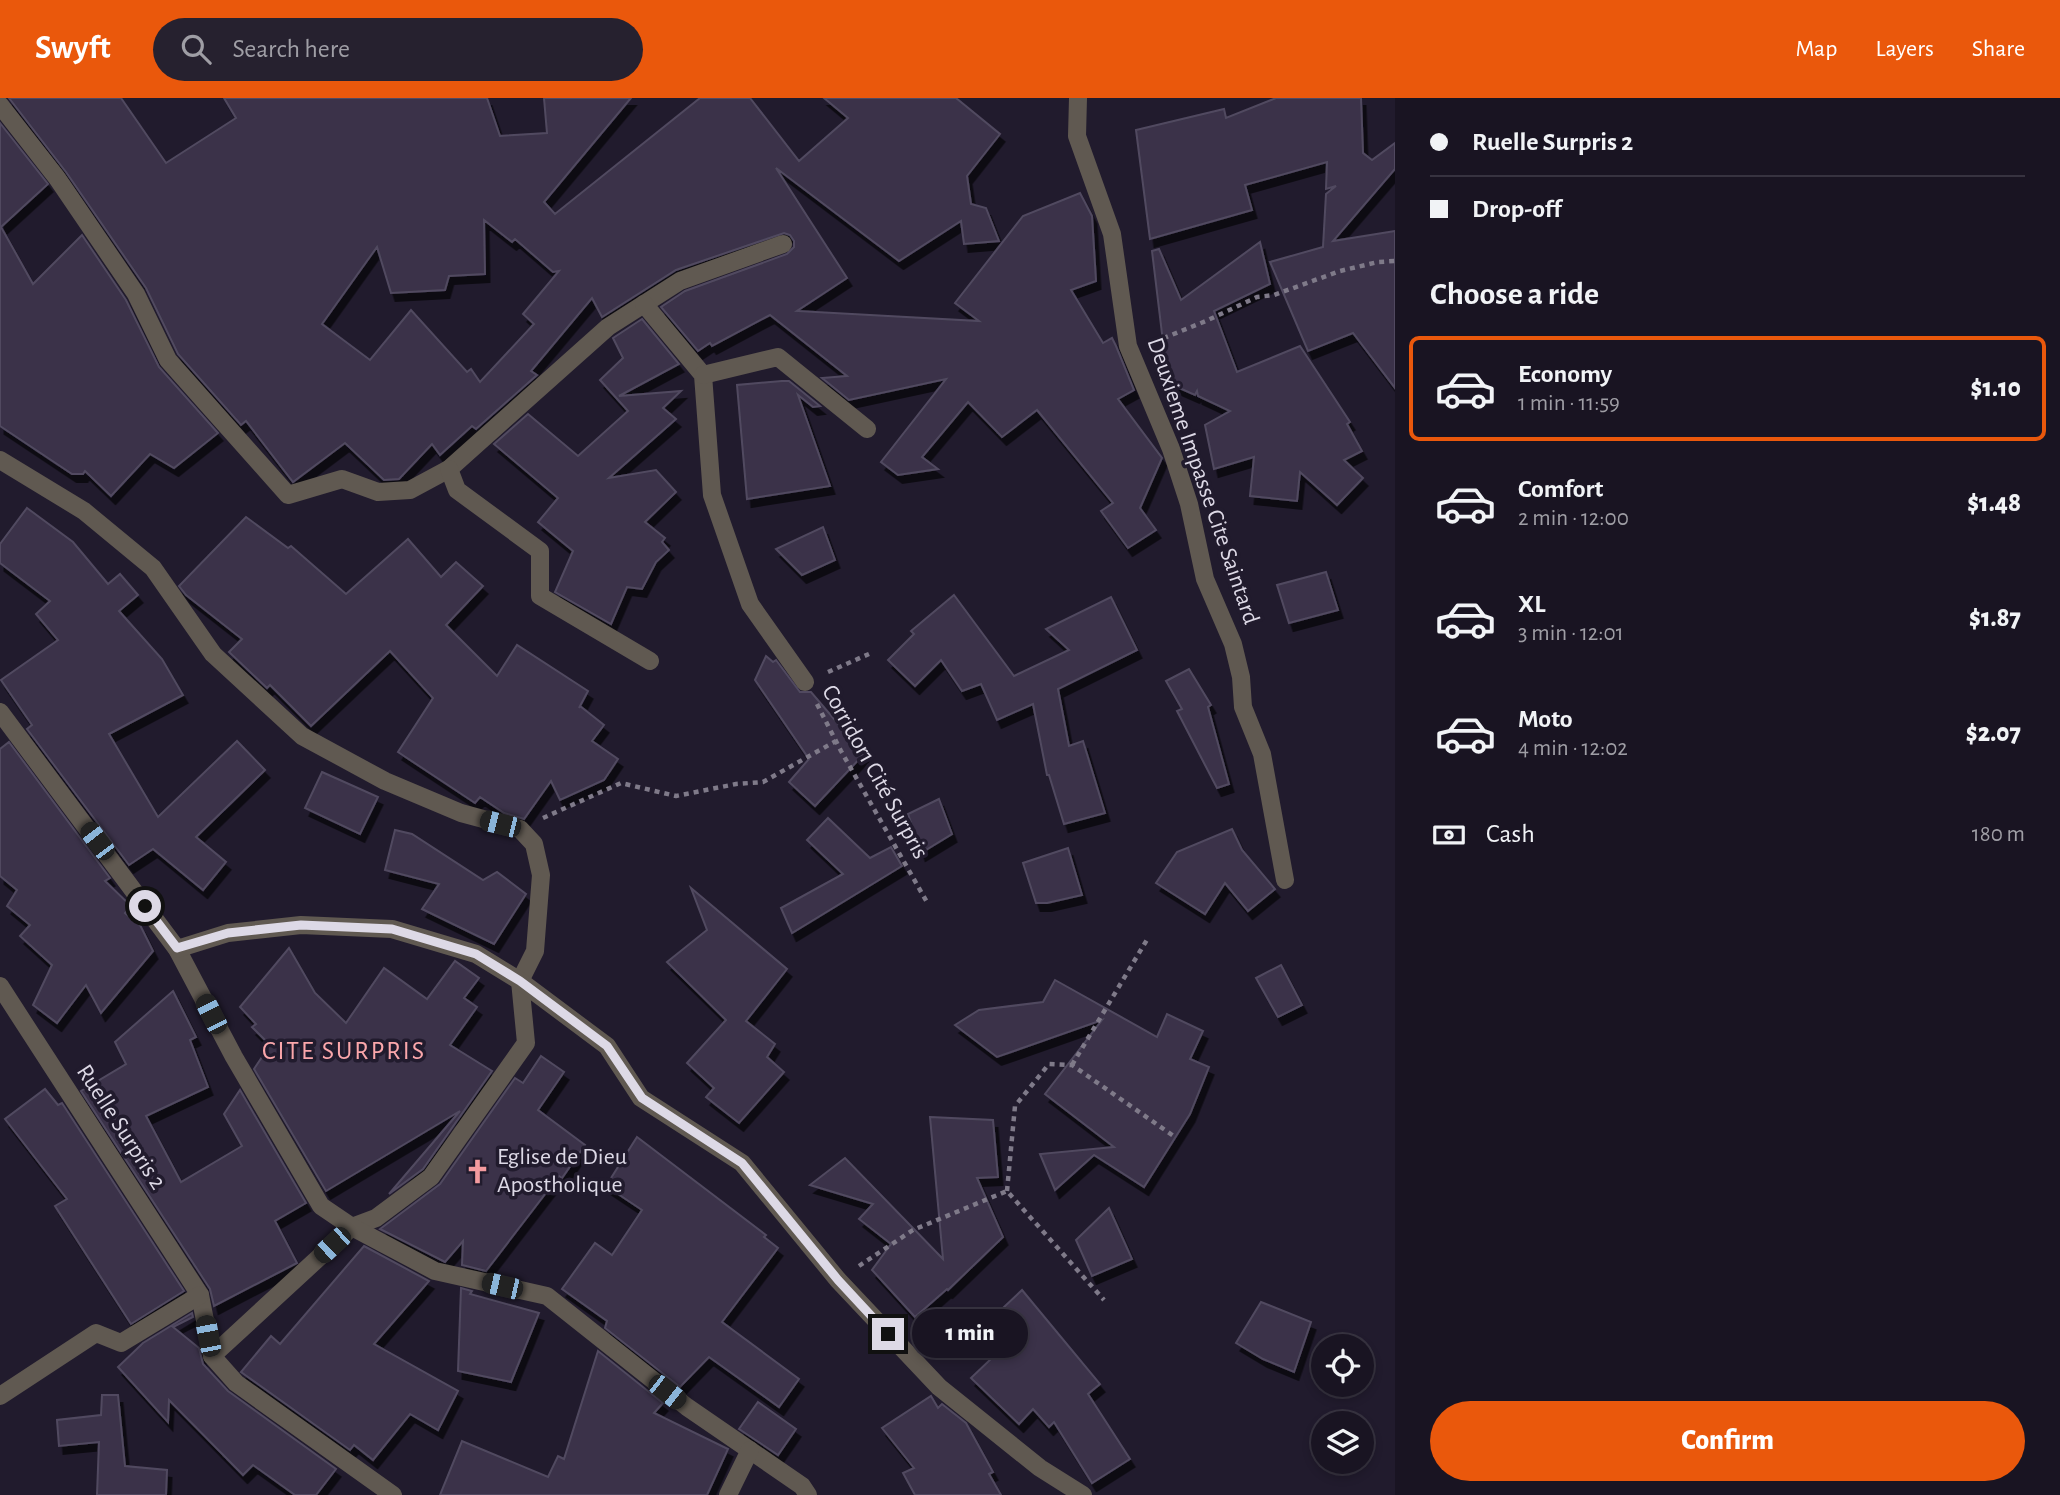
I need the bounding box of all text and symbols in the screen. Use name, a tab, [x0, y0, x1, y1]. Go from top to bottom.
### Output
search box	[153, 18, 643, 81]
icon: search	[177, 30, 215, 68]
text: Swyft	[35, 32, 111, 65]
text: Search here	[233, 36, 350, 62]
text: Map	[1795, 37, 1837, 61]
text: Layers	[1875, 37, 1934, 61]
text: Share	[1972, 37, 2025, 61]
text: Ruelle Surpris 2	[1472, 129, 1633, 155]
text: Drop-off	[1472, 196, 1561, 222]
text: Choose a ride	[1430, 278, 1599, 310]
street label: Deuxieme Impasse Cite Saintard	[1143, 335, 1263, 627]
icon: car	[1434, 357, 1497, 420]
text: Economy	[1518, 361, 1612, 387]
text: $1.10	[1971, 375, 2021, 401]
text: 1 min · 11:59	[1518, 392, 1620, 415]
icon: car	[1434, 472, 1497, 535]
text: Comfort	[1518, 476, 1603, 502]
text: $1.48	[1967, 490, 2021, 516]
text: 2 min · 12:00	[1518, 507, 1629, 530]
icon: car	[1434, 587, 1497, 650]
text: XL	[1518, 591, 1545, 617]
text: $1.87	[1969, 605, 2021, 631]
text: 3 min · 12:01	[1518, 622, 1624, 645]
street label: Corridor1 Cité Surpris	[817, 681, 933, 863]
icon: car	[1434, 702, 1497, 765]
text: Moto	[1518, 706, 1573, 732]
text: $2.07	[1966, 720, 2021, 746]
text: 4 min · 12:02	[1518, 737, 1628, 760]
car	[478, 809, 523, 839]
icon: cash	[1430, 816, 1468, 854]
car	[76, 818, 119, 864]
text: Cash	[1486, 821, 1535, 847]
text: 180 m	[1972, 823, 2025, 846]
route start	[129, 890, 161, 922]
car	[193, 991, 230, 1037]
district label: CITE SURPRIS	[262, 1038, 426, 1064]
street label: Ruelle Surpris 2	[72, 1060, 170, 1194]
place label: Eglise de Dieu Apostholique	[497, 1145, 627, 1197]
church icon: Eglise de Dieu Apostholique	[463, 1157, 491, 1185]
car	[310, 1223, 355, 1267]
car	[480, 1271, 525, 1301]
callout: 1 min	[912, 1310, 1028, 1358]
car	[194, 1313, 223, 1359]
route end	[872, 1318, 904, 1350]
text: 1 min	[946, 1322, 994, 1345]
map controls	[1311, 1334, 1374, 1474]
button: locate	[1311, 1334, 1374, 1397]
car	[644, 1371, 691, 1413]
button: Confirm	[1430, 1401, 2025, 1481]
button: layers	[1311, 1411, 1374, 1474]

